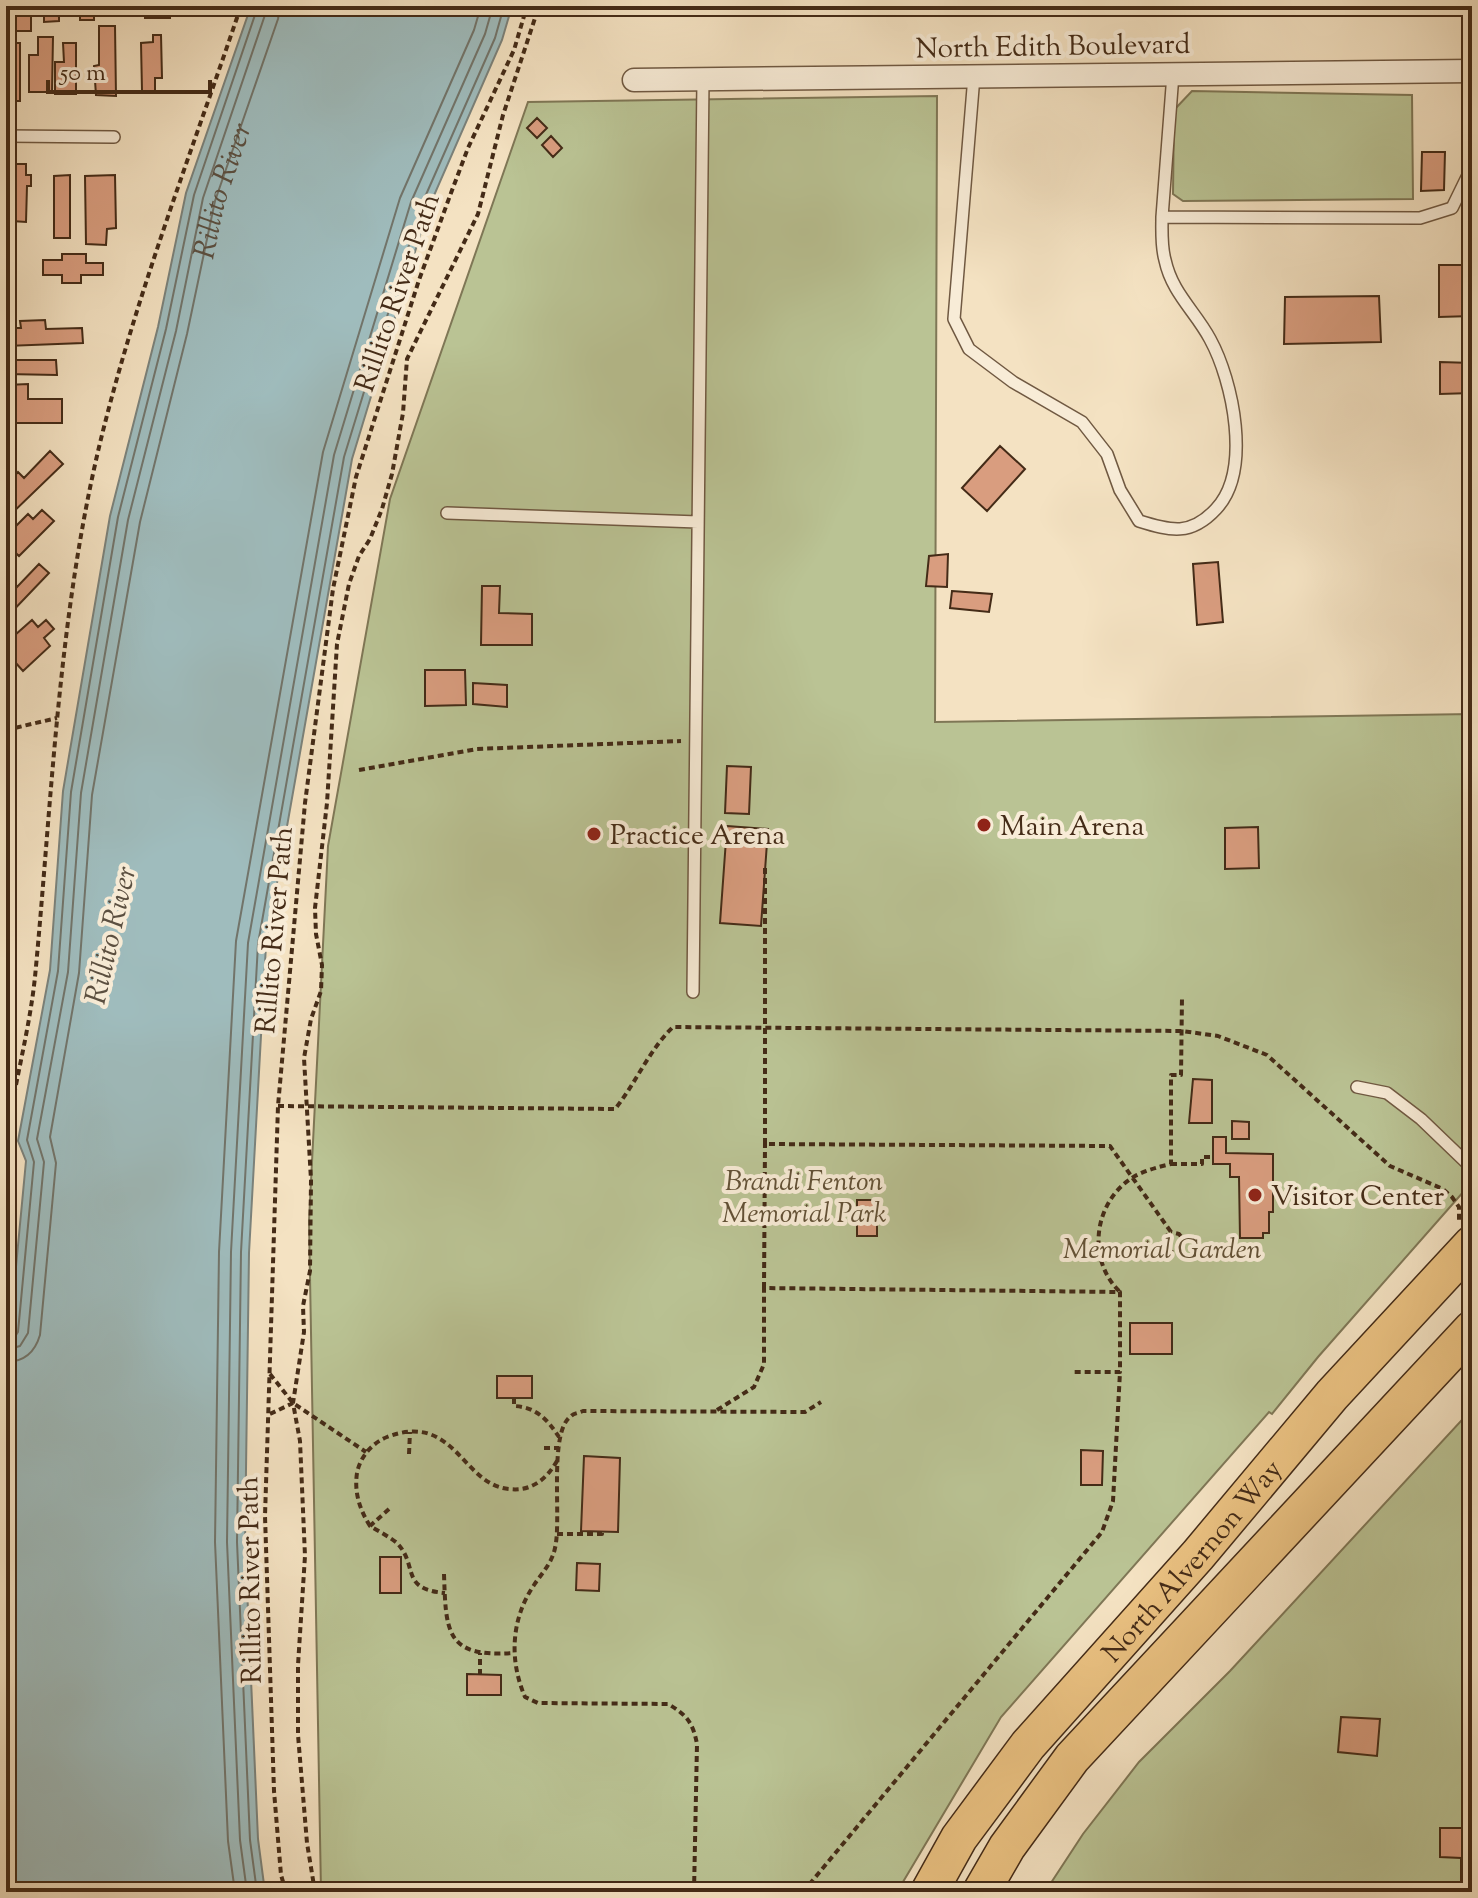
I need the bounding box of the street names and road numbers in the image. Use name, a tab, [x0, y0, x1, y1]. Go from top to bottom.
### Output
street label: North Edith Boulevard	[915, 26, 1191, 70]
street label: Rillito River Path	[346, 188, 452, 398]
street label: Rillito River Path	[247, 825, 305, 1035]
street label: North Alvernon Way	[1094, 1452, 1293, 1673]
street label: Rillito River Path	[230, 1476, 274, 1684]

